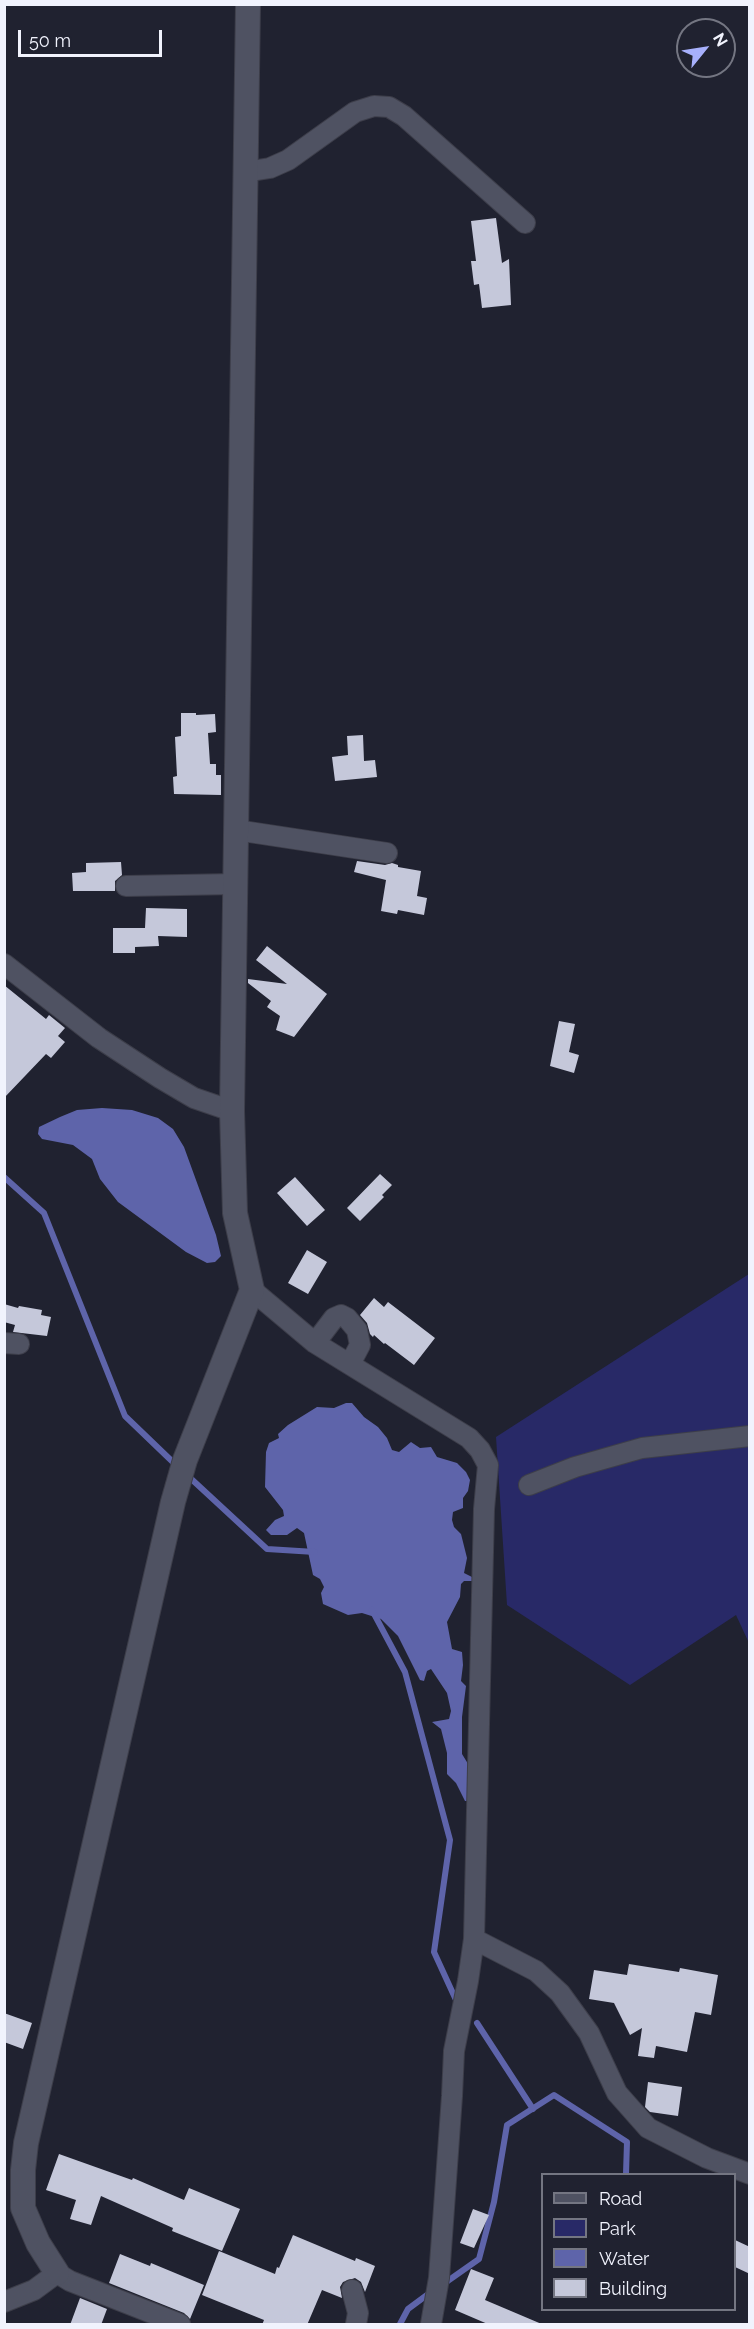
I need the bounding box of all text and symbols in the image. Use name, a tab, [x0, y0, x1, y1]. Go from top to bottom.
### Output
scale bar	[21, 18, 165, 56]
north arrow	[676, 18, 736, 78]
text: 50 m	[29, 30, 71, 51]
text: N	[709, 30, 732, 50]
legend	[541, 2173, 736, 2311]
text: Road	[599, 2188, 642, 2209]
text: Park	[599, 2218, 636, 2239]
text: Water	[599, 2248, 649, 2269]
text: Building	[599, 2278, 667, 2299]

